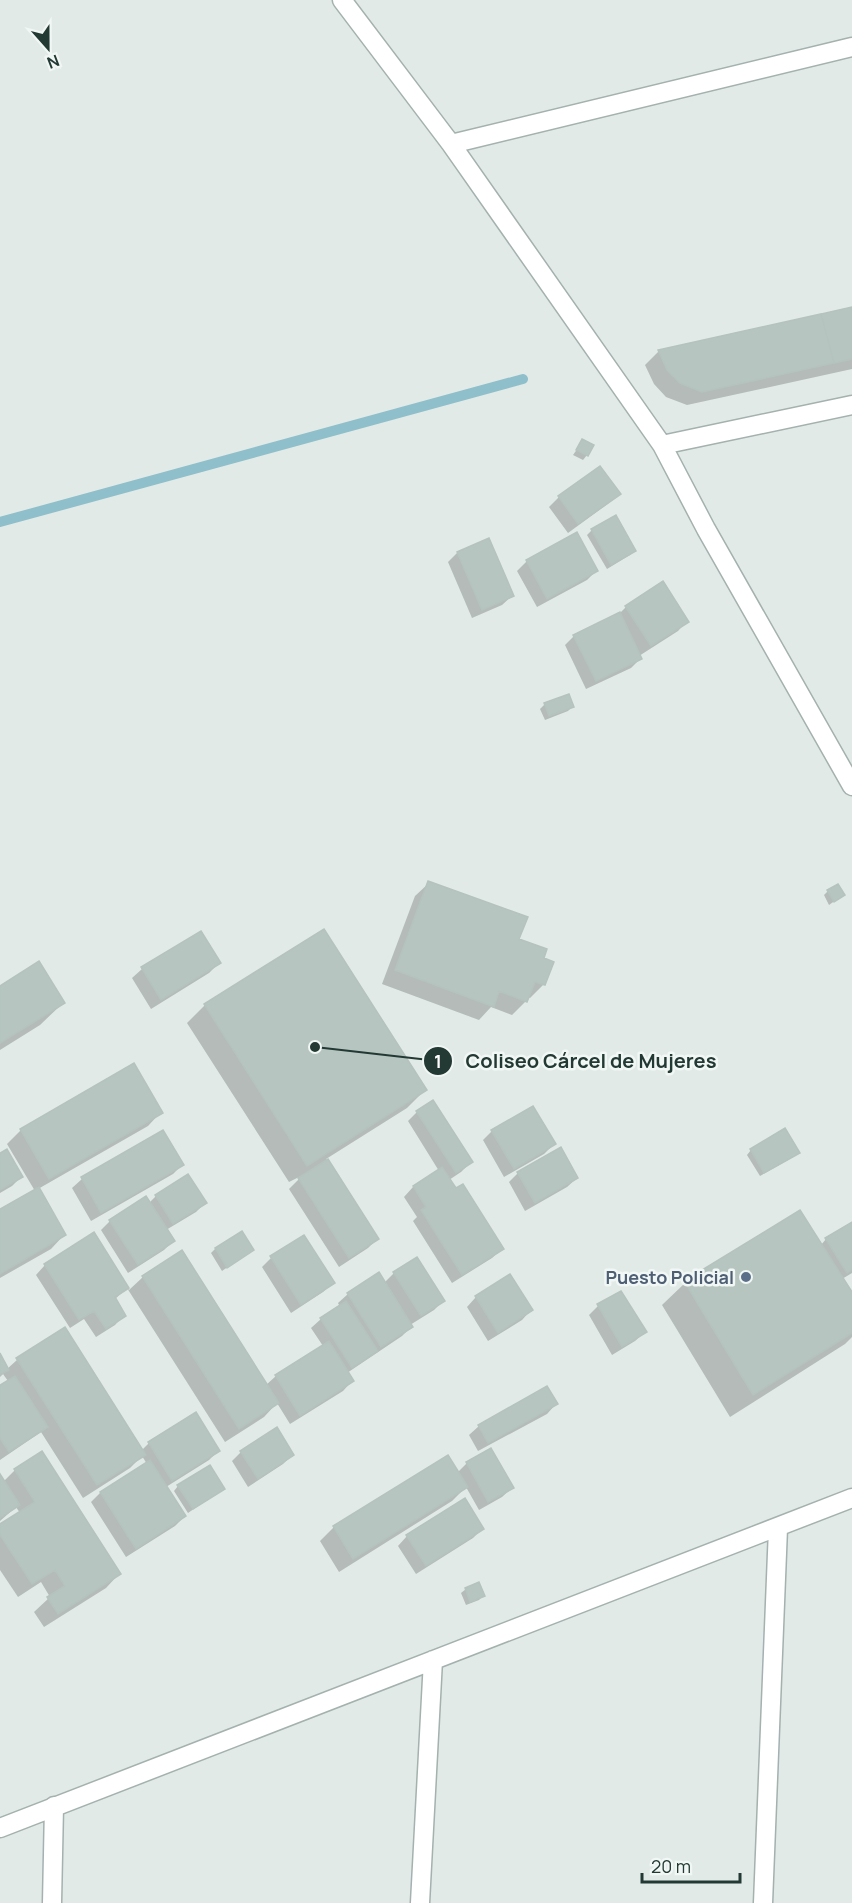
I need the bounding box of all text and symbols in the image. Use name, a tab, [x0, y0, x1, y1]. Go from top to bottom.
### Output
north arrow	[18, 18, 78, 78]
text: N	[44, 50, 63, 74]
callout: Coliseo Cárcel de Mujeres	[423, 1042, 728, 1080]
text: Coliseo Cárcel de Mujeres	[466, 1047, 717, 1074]
text: 1	[434, 1049, 442, 1073]
place label: Puesto Policial	[606, 1265, 734, 1289]
marker: Puesto Policial	[739, 1270, 753, 1284]
scale bar	[642, 1846, 740, 1884]
text: 20 m	[651, 1854, 691, 1878]

